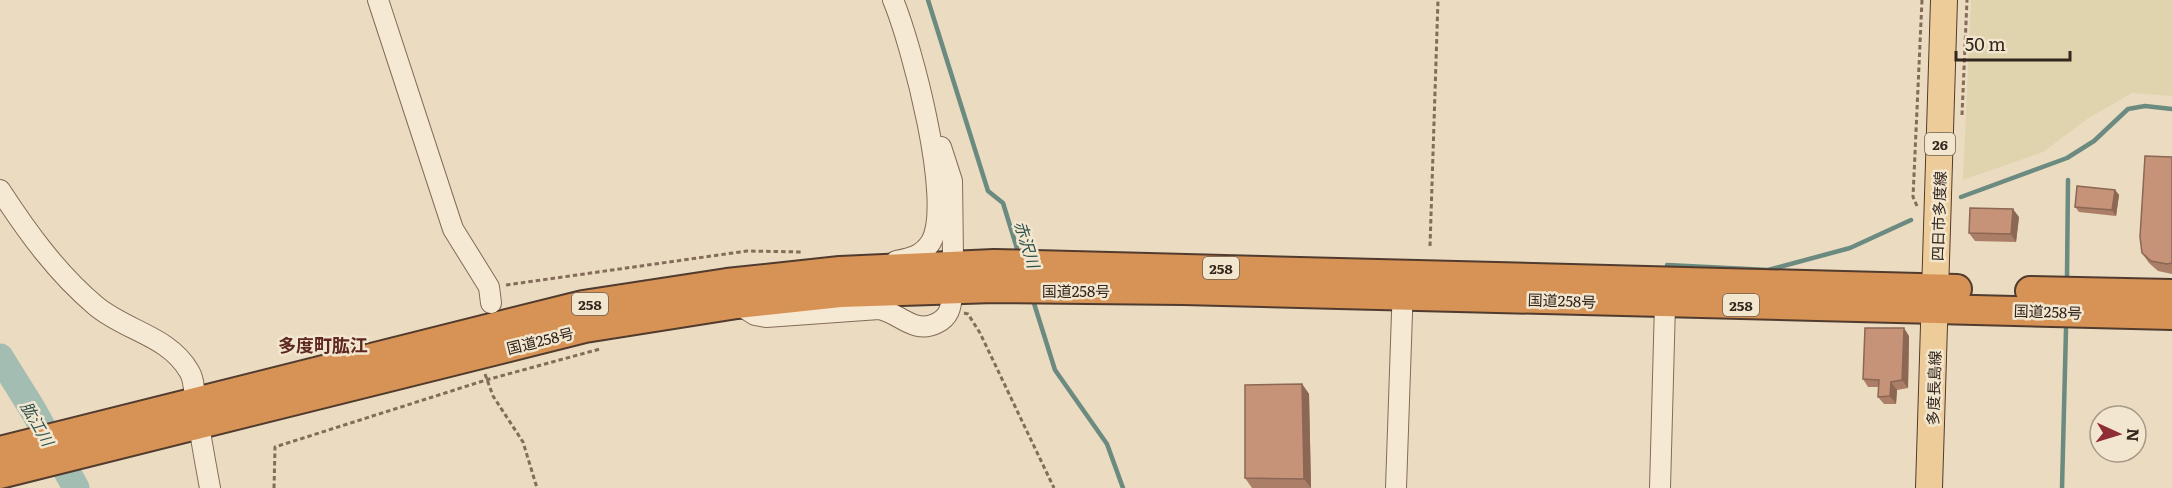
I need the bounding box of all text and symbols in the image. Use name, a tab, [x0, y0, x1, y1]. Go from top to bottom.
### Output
scale bar	[1956, 24, 2070, 62]
text: 50 m	[1965, 30, 2006, 57]
road number: 26	[1925, 133, 1955, 155]
street label: 四日市多度線	[1925, 171, 1951, 261]
water label: 赤沢川	[1010, 218, 1047, 272]
road number: 258	[1203, 257, 1239, 279]
street label: 国道258号	[1042, 279, 1110, 302]
street label: 国道258号	[1527, 287, 1597, 313]
road number: 258	[572, 293, 608, 315]
road number: 258	[1723, 294, 1759, 316]
street label: 国道258号	[2013, 298, 2083, 324]
street label: 国道258号	[504, 321, 576, 359]
district label: 多度町肱江	[278, 331, 368, 358]
street label: 多度長島線	[1920, 350, 1946, 426]
water label: 肱江川	[16, 396, 61, 452]
north arrow	[2088, 404, 2148, 464]
text: N	[2122, 428, 2146, 443]

